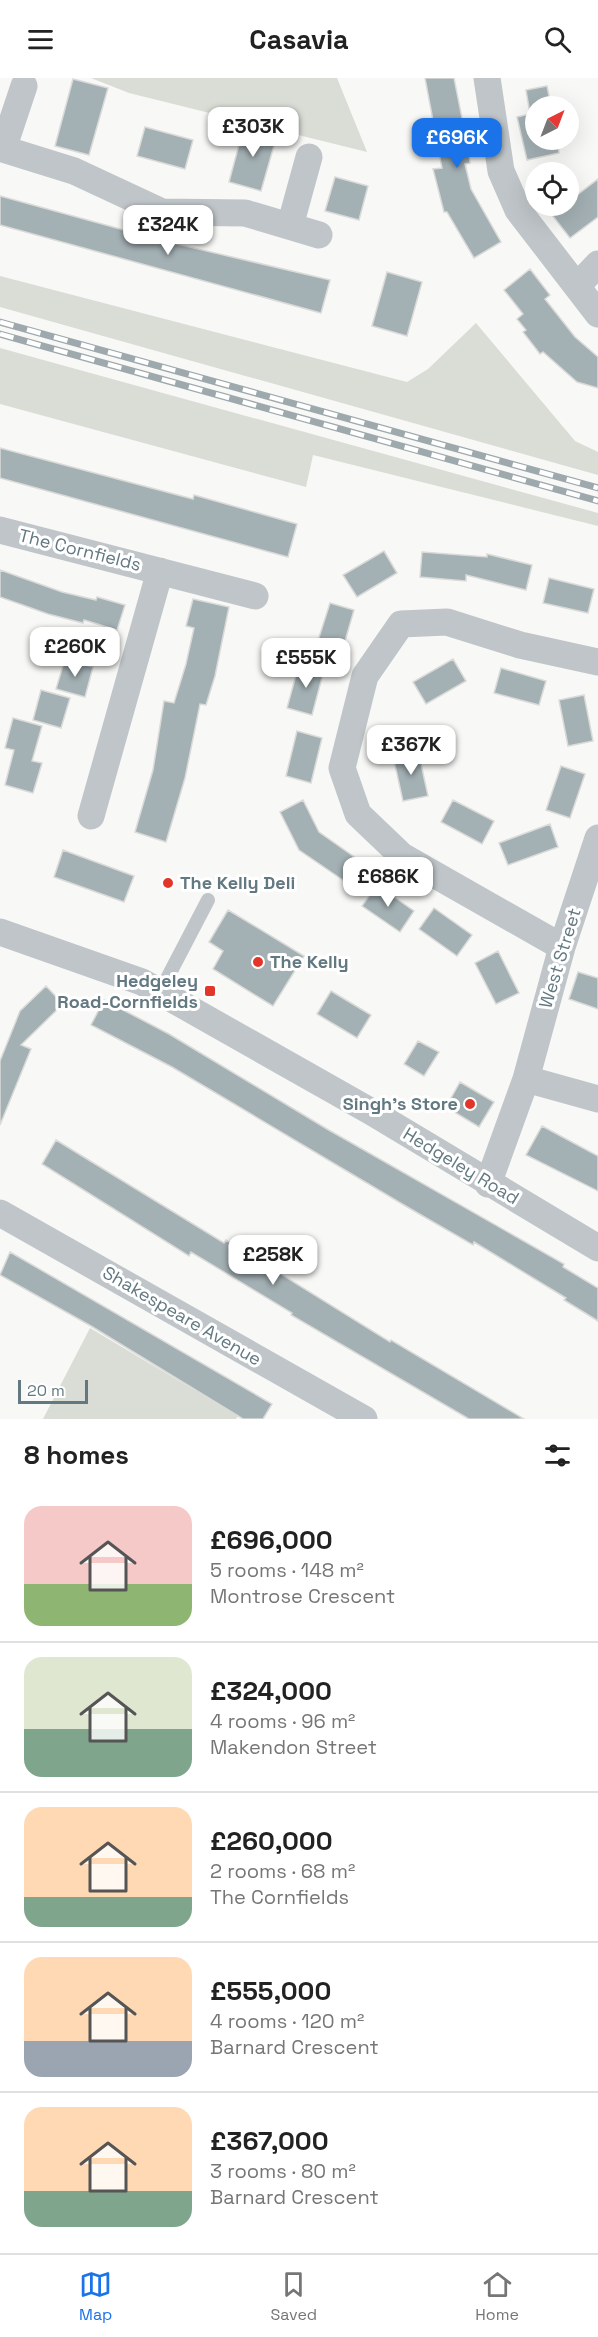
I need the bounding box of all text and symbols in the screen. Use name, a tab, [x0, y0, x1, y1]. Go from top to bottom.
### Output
text: Casavia	[249, 22, 349, 57]
icon: menu	[24, 23, 57, 56]
icon: search	[541, 23, 574, 56]
north arrow	[525, 96, 579, 150]
map controls	[525, 96, 579, 216]
pin: £303K	[211, 107, 295, 158]
text: £303K	[222, 113, 284, 139]
pin: £696K	[415, 118, 499, 169]
text: £696K	[426, 124, 488, 150]
button: locate	[525, 162, 579, 216]
pin: £324K	[126, 205, 210, 256]
text: £324K	[137, 211, 199, 237]
street label: The Cornfields	[17, 523, 144, 576]
pin: £260K	[33, 627, 117, 678]
text: £260K	[44, 633, 106, 659]
pin: £555K	[264, 638, 348, 689]
text: £555K	[275, 644, 337, 670]
pin: £367K	[369, 725, 453, 776]
text: £367K	[381, 731, 441, 757]
pin: £686K	[346, 857, 430, 908]
text: £686K	[357, 863, 419, 889]
place label: The Kelly Deli	[180, 871, 295, 894]
marker: The Kelly Deli	[161, 876, 175, 890]
street label: West Street	[533, 905, 586, 1011]
place label: The Kelly	[270, 950, 349, 973]
marker: The Kelly	[251, 955, 265, 969]
place label: Hedgeley Road-Cornfields	[57, 969, 198, 1013]
marker: Hedgeley Road-Cornfields	[203, 984, 217, 998]
place label: Singh’s Store	[343, 1092, 458, 1115]
marker: Singh’s Store	[463, 1097, 477, 1111]
street label: Hedgeley Road	[399, 1122, 523, 1209]
pin: £258K	[231, 1235, 315, 1286]
text: £258K	[242, 1241, 304, 1267]
street label: Shakespeare Avenue	[99, 1261, 266, 1370]
scale bar	[18, 1377, 88, 1404]
text: 20 m	[27, 1380, 65, 1401]
text: 8 homes	[24, 1438, 129, 1472]
icon: filters	[541, 1439, 574, 1472]
text: £696,000	[210, 1523, 333, 1557]
icon: home	[72, 1530, 144, 1602]
text: 5 rooms · 148 m²	[210, 1557, 364, 1583]
text: Montrose Crescent	[210, 1583, 395, 1609]
text: £324,000	[210, 1674, 332, 1708]
icon: home	[72, 1681, 144, 1753]
text: 4 rooms · 96 m²	[210, 1708, 355, 1734]
text: Makendon Street	[210, 1734, 377, 1760]
text: £260,000	[210, 1824, 333, 1858]
icon: home	[72, 1831, 144, 1903]
text: 2 rooms · 68 m²	[210, 1858, 355, 1884]
text: The Cornfields	[210, 1884, 349, 1910]
text: £555,000	[210, 1974, 331, 2008]
icon: home	[72, 1981, 144, 2053]
text: 4 rooms · 120 m²	[210, 2008, 364, 2034]
text: Barnard Crescent	[210, 2034, 379, 2060]
text: £367,000	[210, 2124, 329, 2158]
icon: home	[72, 2131, 144, 2203]
text: 3 rooms · 80 m²	[210, 2158, 356, 2184]
text: Barnard Crescent	[210, 2184, 379, 2210]
tab: Map	[79, 2268, 112, 2325]
tab: Saved	[271, 2268, 317, 2325]
tab: Home	[475, 2268, 519, 2325]

